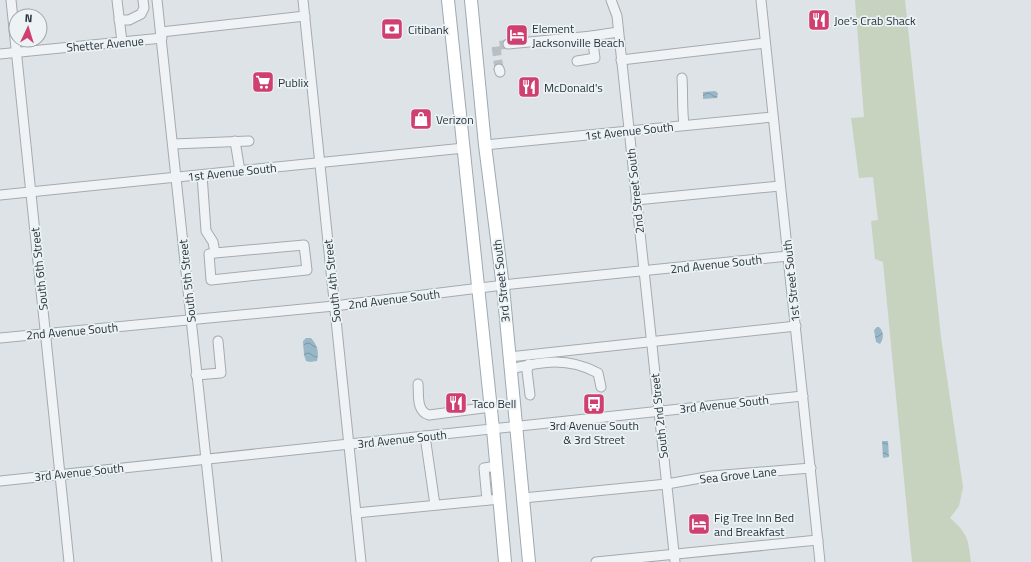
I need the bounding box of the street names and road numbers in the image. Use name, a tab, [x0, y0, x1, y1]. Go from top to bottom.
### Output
street label: Shetter Avenue	[65, 31, 145, 57]
street label: 1st Avenue South	[584, 117, 674, 145]
street label: 2nd Street South	[621, 147, 649, 235]
street label: 1st Avenue South	[187, 158, 277, 186]
street label: South 6th Street	[25, 226, 53, 311]
street label: South 5th Street	[173, 238, 201, 323]
street label: South 4th Street	[318, 238, 346, 323]
street label: 3rd Street South	[487, 239, 515, 323]
street label: 1st Street South	[777, 239, 805, 323]
street label: 2nd Avenue South	[669, 250, 763, 278]
street label: 2nd Avenue South	[347, 284, 441, 314]
street label: 2nd Avenue South	[25, 318, 119, 344]
street label: South 2nd Street	[645, 372, 673, 460]
street label: 3rd Avenue South	[678, 390, 770, 418]
street label: 3rd Avenue South	[356, 425, 448, 453]
street label: 3rd Avenue South	[33, 458, 125, 486]
street label: Sea Grove Lane	[698, 462, 778, 488]

